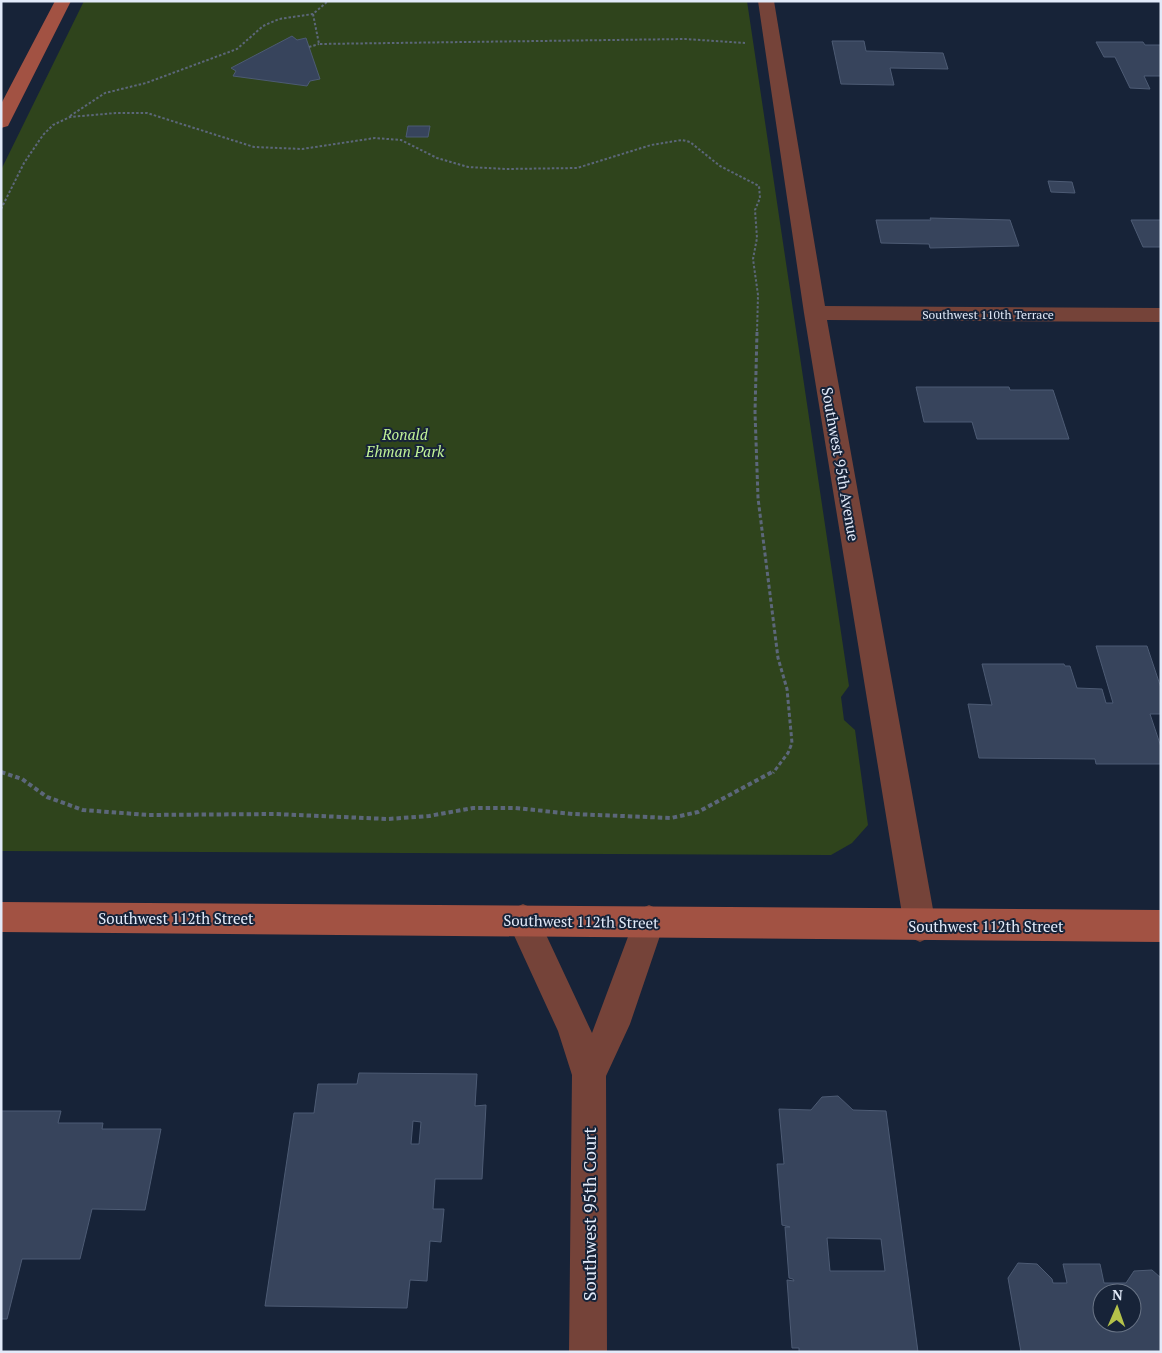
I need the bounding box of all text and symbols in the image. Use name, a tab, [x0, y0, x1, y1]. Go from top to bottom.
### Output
street label: Southwest 110th Terrace	[922, 307, 1054, 322]
street label: Southwest 95th Avenue	[818, 385, 864, 543]
park label: Ronald Ehman Park	[365, 424, 445, 461]
street label: Southwest 112th Street	[98, 908, 254, 928]
street label: Southwest 112th Street	[503, 910, 659, 932]
street label: Southwest 112th Street	[908, 916, 1064, 936]
street label: Southwest 95th Court	[577, 1127, 601, 1301]
north arrow	[1092, 1283, 1142, 1333]
text: N	[1112, 1285, 1123, 1304]

